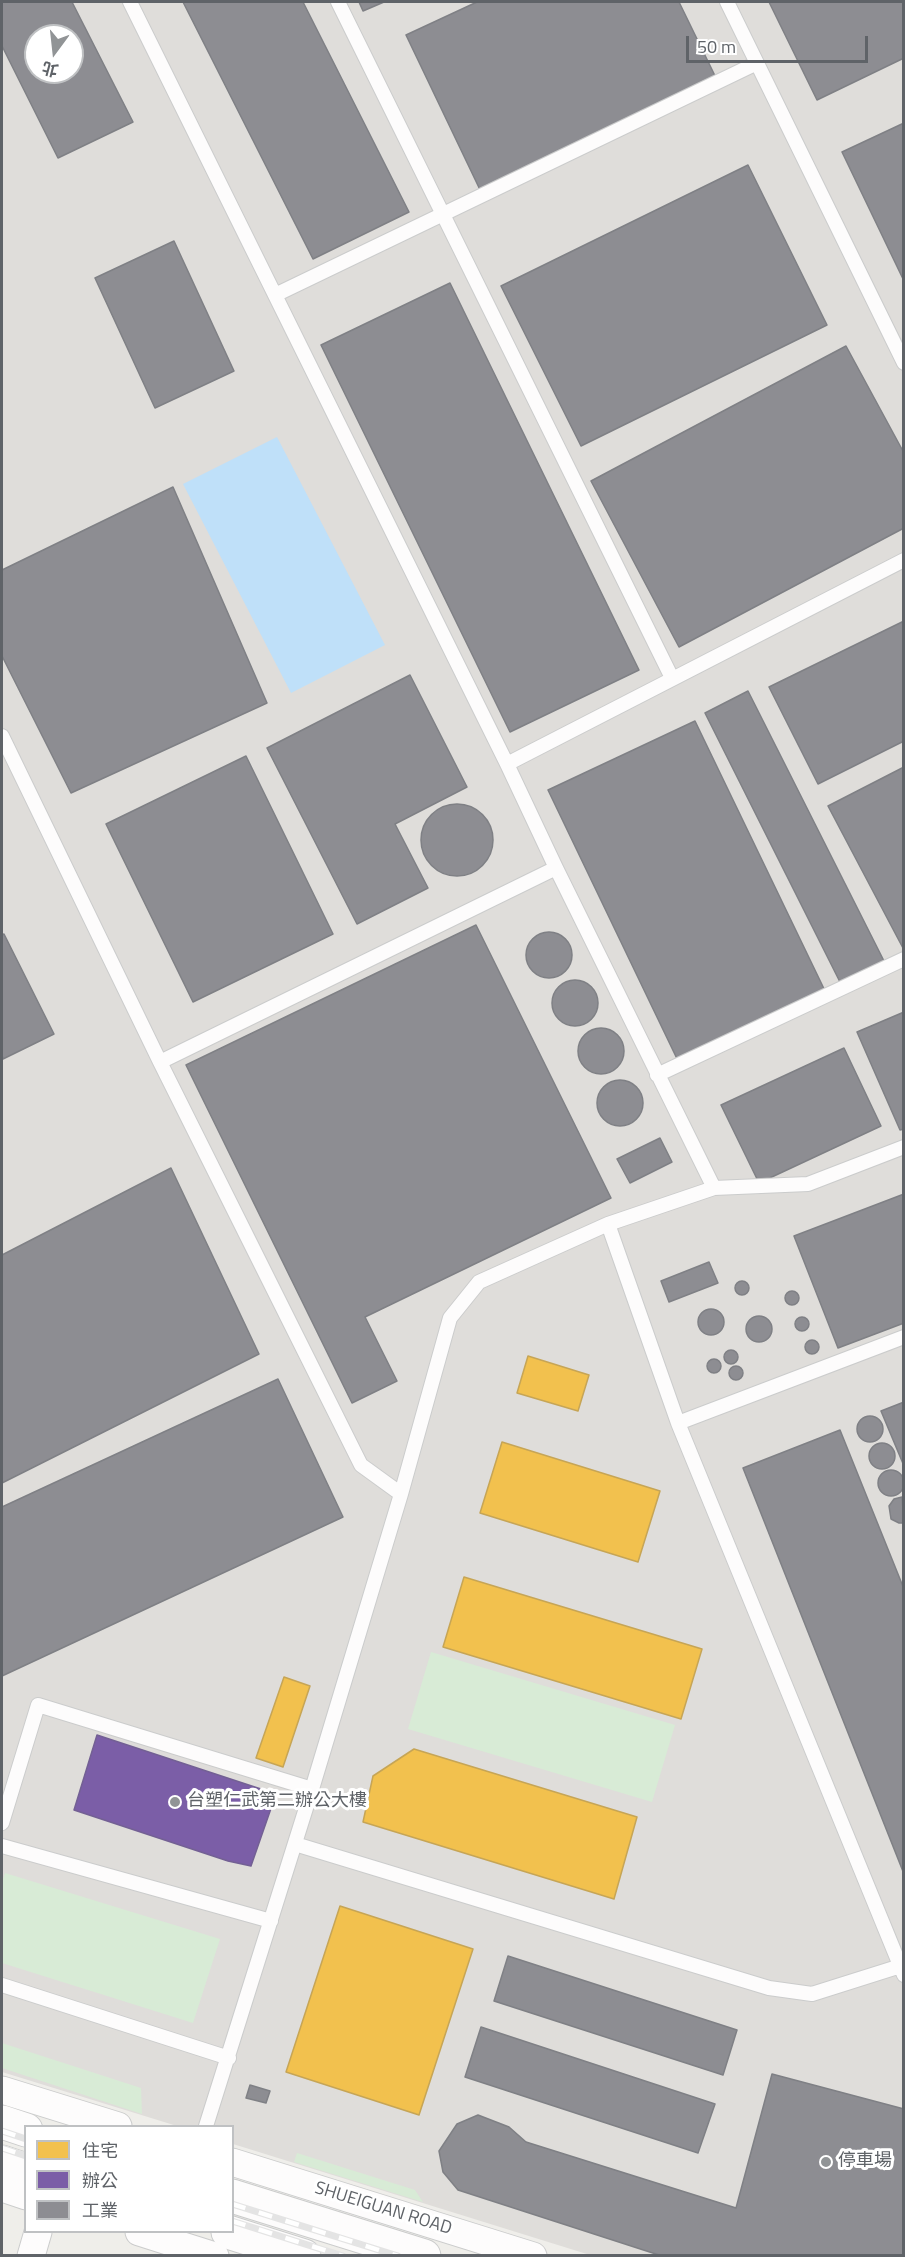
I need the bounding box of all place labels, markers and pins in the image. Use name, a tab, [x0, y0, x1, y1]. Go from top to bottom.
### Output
place label: 台塑仁武第二辦公大樓	[187, 1791, 367, 1813]
marker: 台塑仁武第二辦公大樓	[168, 1795, 182, 1809]
place label: 停車場	[838, 2151, 892, 2173]
marker: 停車場	[819, 2155, 833, 2169]

